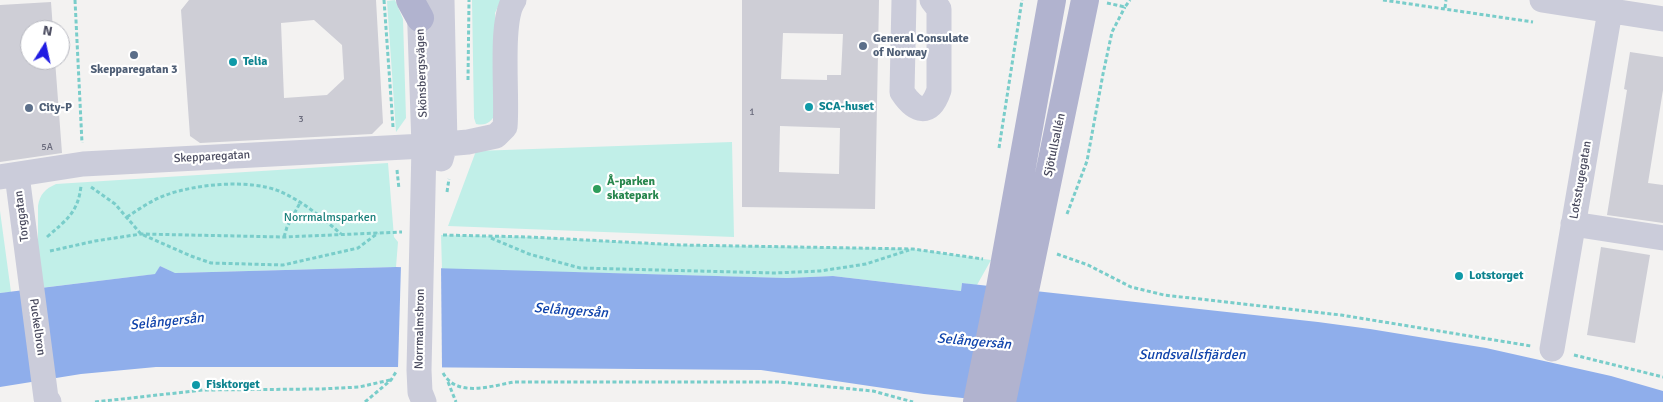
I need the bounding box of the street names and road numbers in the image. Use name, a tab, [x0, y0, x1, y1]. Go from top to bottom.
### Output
street label: Skönsbergsvägen	[413, 28, 431, 118]
street label: Sjötullsallén	[1041, 112, 1069, 178]
street label: Lotsstugegatan	[1567, 140, 1595, 220]
street label: Skepparegatan	[173, 148, 251, 166]
street label: Torggatan	[12, 190, 32, 242]
street label: Norrmalmsbron	[412, 289, 428, 369]
street label: Puckelbron	[26, 298, 48, 356]

